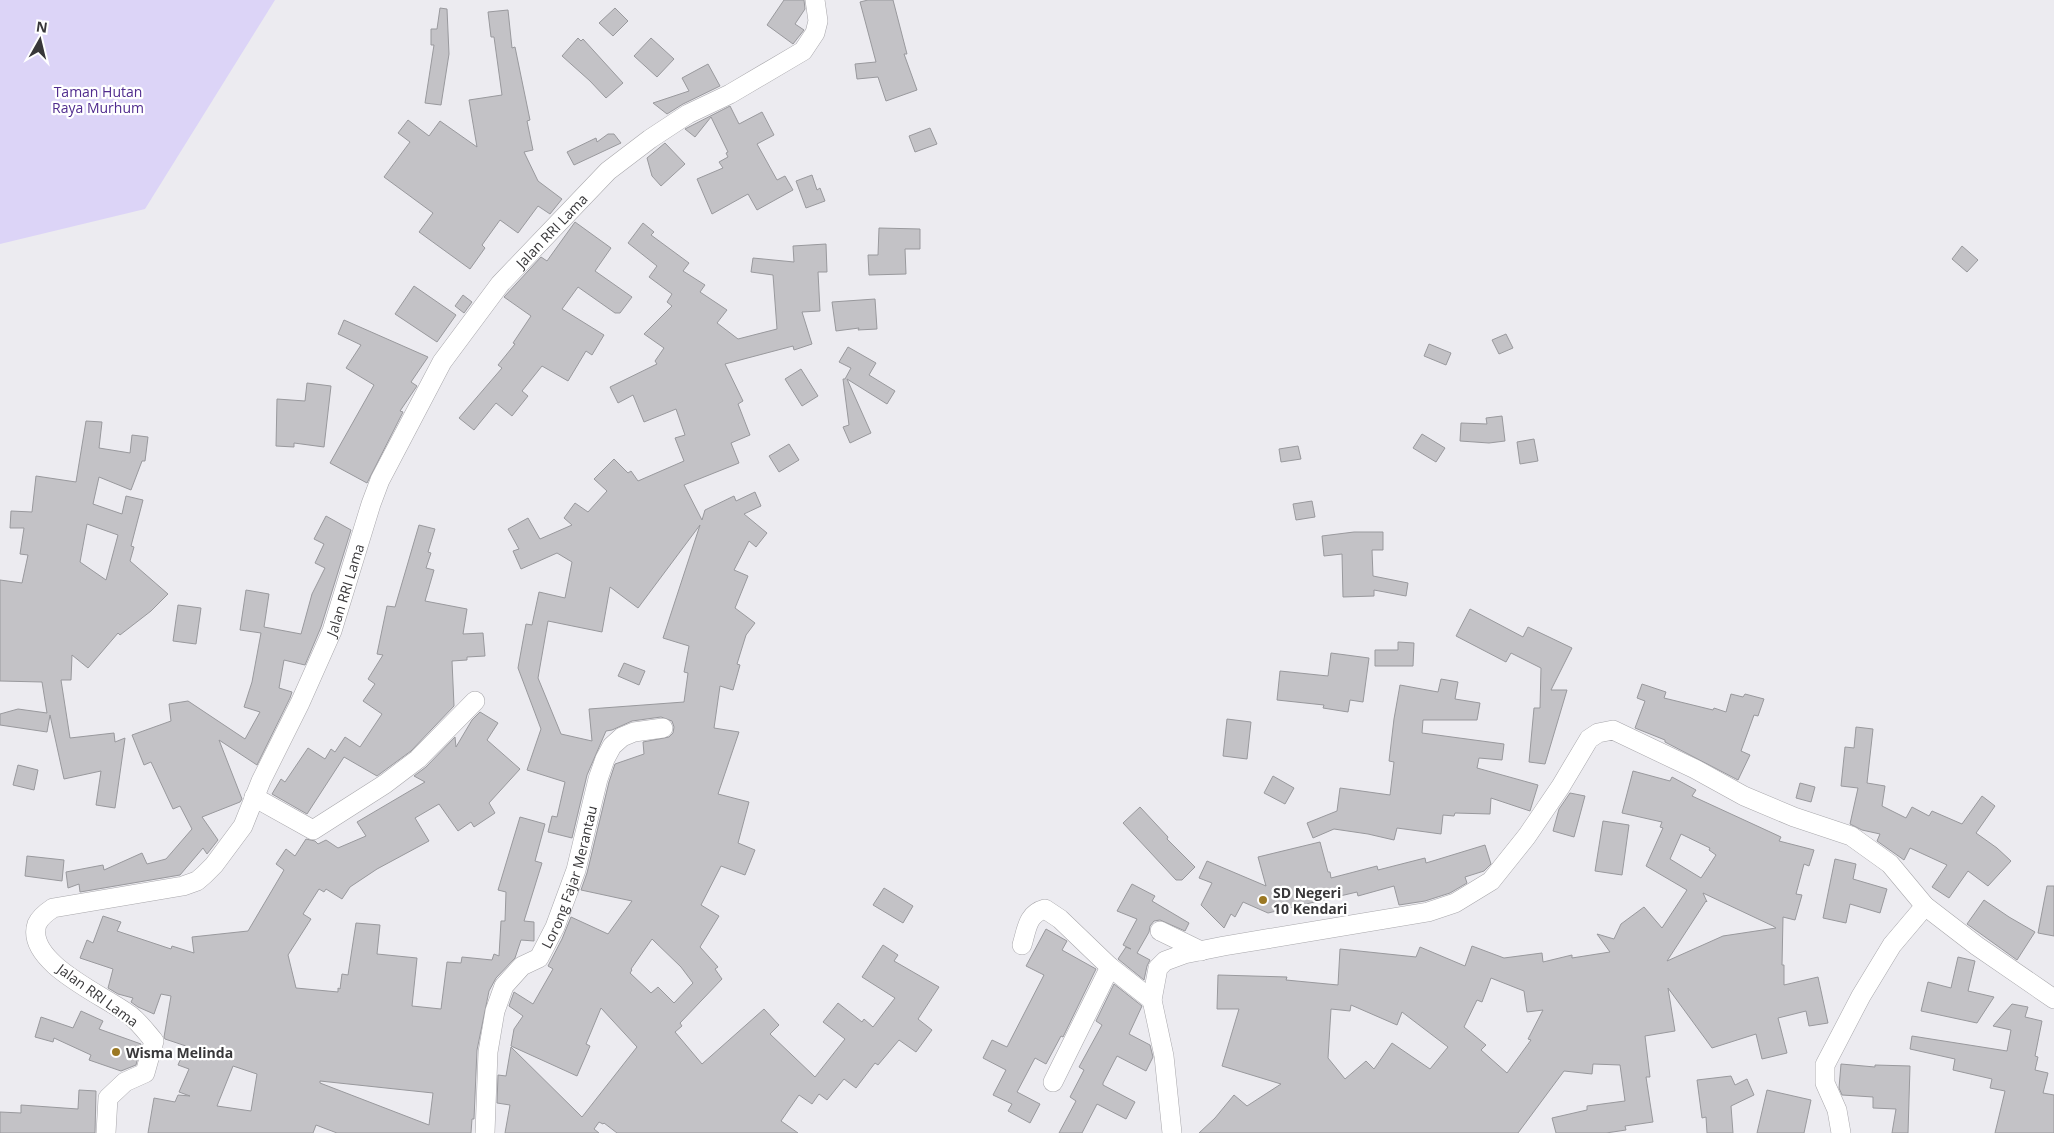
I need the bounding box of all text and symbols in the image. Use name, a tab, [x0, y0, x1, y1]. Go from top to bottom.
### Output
north arrow	[15, 15, 65, 65]
text: N	[35, 16, 49, 37]
park label: Taman Hutan Raya Murhum	[52, 82, 144, 117]
street label: Jalan RRI Lama	[510, 189, 591, 273]
street label: Jalan RRI Lama	[321, 541, 368, 641]
street label: Lorong Fajar Merantau	[536, 803, 601, 951]
place label: SD Negeri 10 Kendari	[1273, 883, 1347, 918]
marker: SD Negeri 10 Kendari	[1257, 894, 1269, 906]
street label: Jalan RRI Lama	[52, 958, 142, 1031]
place label: Wisma Melinda	[126, 1043, 233, 1062]
marker: Wisma Melinda	[110, 1046, 122, 1058]

